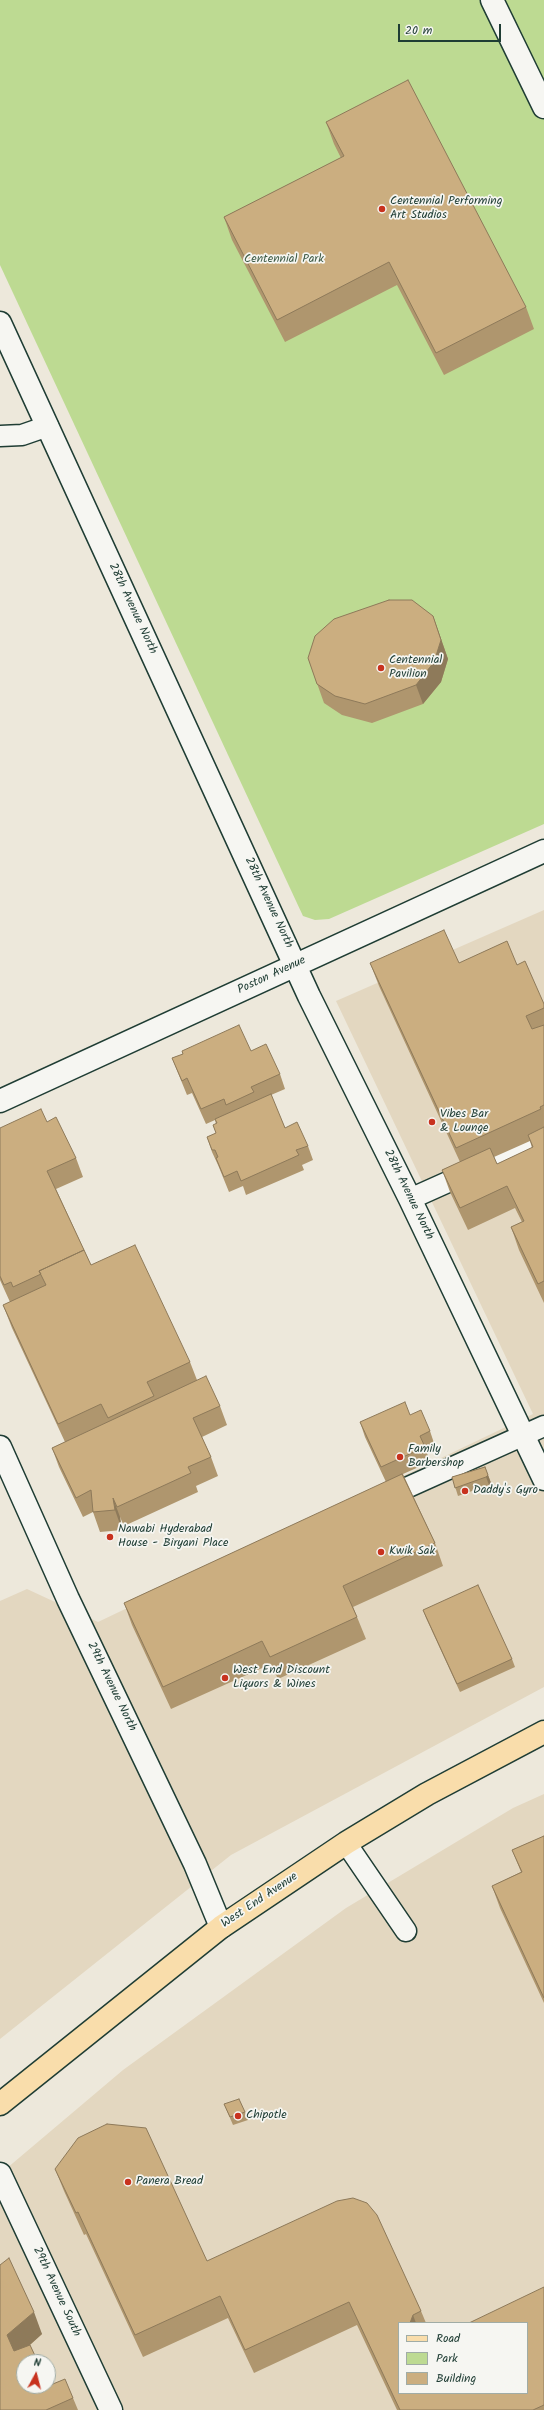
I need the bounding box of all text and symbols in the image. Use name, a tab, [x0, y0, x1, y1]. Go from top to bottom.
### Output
scale bar	[400, 16, 503, 42]
text: 20 m	[405, 21, 432, 40]
place label: Centennial Performing Art Studios	[390, 195, 502, 223]
marker: Centennial Performing Art Studios	[377, 204, 387, 214]
park label: Centennial Park	[244, 253, 324, 267]
street label: 28th Avenue North	[105, 561, 159, 657]
place label: Centennial Pavilion	[389, 654, 442, 682]
marker: Centennial Pavilion	[376, 663, 386, 673]
street label: 28th Avenue North	[241, 855, 295, 951]
street label: Poston Avenue	[236, 954, 308, 998]
place label: Vibes Bar & Lounge	[440, 1108, 489, 1136]
marker: Vibes Bar & Lounge	[427, 1117, 437, 1127]
street label: 28th Avenue North	[380, 1147, 436, 1243]
place label: Family Barbershop	[408, 1443, 464, 1471]
marker: Family Barbershop	[395, 1452, 405, 1462]
place label: Daddy's Gyro	[473, 1484, 538, 1498]
marker: Daddy's Gyro	[460, 1486, 470, 1496]
place label: Nawabi Hyderabad House - Biryani Place	[118, 1523, 229, 1551]
marker: Nawabi Hyderabad House - Biryani Place	[105, 1532, 115, 1542]
place label: Kwik Sak	[389, 1545, 435, 1559]
marker: Kwik Sak	[376, 1547, 386, 1557]
street label: 29th Avenue North	[83, 1640, 139, 1734]
place label: West End Discount Liquors & Wines	[233, 1664, 330, 1692]
marker: West End Discount Liquors & Wines	[220, 1673, 230, 1683]
street label: West End Avenue	[219, 1870, 301, 1932]
place label: Chipotle	[246, 2109, 287, 2123]
marker: Chipotle	[233, 2111, 243, 2121]
place label: Panera Bread	[136, 2175, 203, 2189]
marker: Panera Bread	[123, 2177, 133, 2187]
street label: 29th Avenue South	[29, 2245, 83, 2339]
legend	[398, 2322, 528, 2394]
text: Road	[436, 2329, 460, 2348]
text: Park	[436, 2349, 458, 2368]
north arrow	[16, 2354, 56, 2394]
text: N	[33, 2354, 42, 2372]
text: Building	[436, 2369, 476, 2388]

